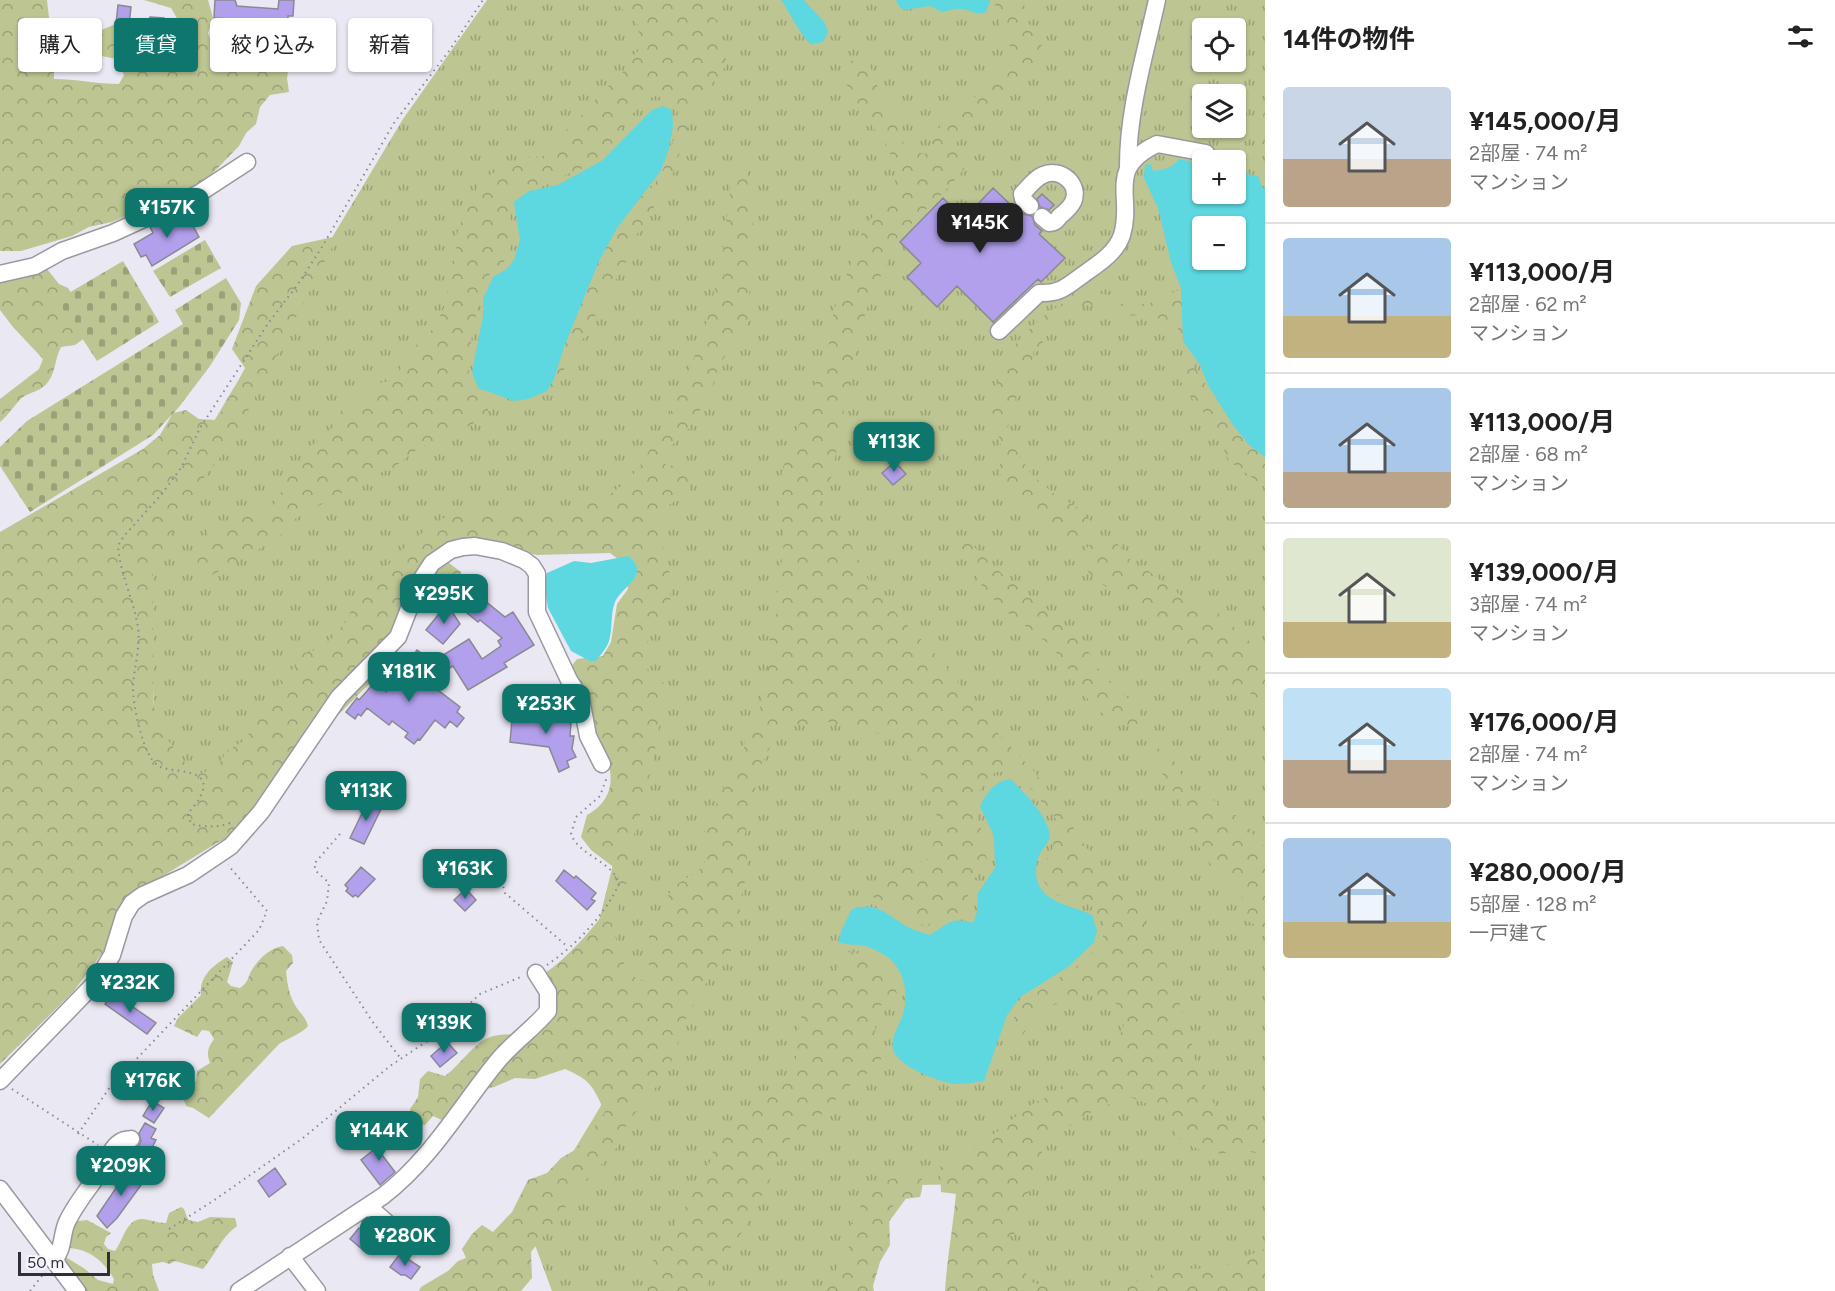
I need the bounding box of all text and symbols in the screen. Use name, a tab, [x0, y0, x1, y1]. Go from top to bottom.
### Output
chip: 購入	[18, 18, 102, 72]
chip: 賃貸	[114, 18, 198, 72]
chip: 絞り込み	[210, 18, 336, 72]
chip: 新着	[348, 18, 432, 72]
map controls	[1192, 18, 1246, 270]
button: locate	[1192, 18, 1246, 72]
icon: filters	[1784, 20, 1817, 53]
text: 14件の物件	[1283, 23, 1414, 55]
button: layers	[1192, 84, 1246, 138]
text: ¥145,000/月	[1469, 105, 1622, 137]
icon: home	[1331, 111, 1403, 183]
text: 2部屋 · 74 m²	[1469, 141, 1587, 165]
button: +	[1192, 150, 1246, 204]
text: マンション	[1469, 170, 1569, 194]
pin: ¥157K	[125, 188, 209, 239]
text: ¥157K	[139, 195, 195, 219]
pin: ¥145K	[938, 203, 1022, 254]
text: ¥145K	[951, 210, 1009, 234]
button: −	[1192, 216, 1246, 270]
text: ¥113,000/月	[1469, 256, 1615, 288]
icon: home	[1331, 262, 1403, 334]
text: 2部屋 · 62 m²	[1469, 292, 1587, 316]
text: マンション	[1469, 321, 1569, 345]
text: ¥113,000/月	[1469, 406, 1615, 438]
icon: home	[1331, 412, 1403, 484]
pin: ¥113K	[852, 422, 936, 473]
text: ¥113K	[867, 429, 921, 453]
text: 2部屋 · 68 m²	[1469, 442, 1588, 466]
text: マンション	[1469, 471, 1569, 495]
text: ¥139,000/月	[1469, 556, 1619, 588]
icon: home	[1331, 562, 1403, 634]
pin: ¥295K	[402, 574, 486, 625]
text: ¥295K	[414, 581, 474, 605]
text: 3部屋 · 74 m²	[1469, 592, 1587, 616]
text: マンション	[1469, 621, 1569, 645]
pin: ¥181K	[367, 652, 451, 703]
text: ¥181K	[382, 659, 436, 683]
pin: ¥253K	[504, 684, 588, 735]
text: ¥253K	[516, 691, 576, 715]
text: ¥176,000/月	[1469, 706, 1619, 738]
icon: home	[1331, 712, 1403, 784]
text: 2部屋 · 74 m²	[1469, 742, 1587, 766]
pin: ¥113K	[324, 771, 408, 822]
text: マンション	[1469, 771, 1569, 795]
text: ¥113K	[339, 778, 393, 802]
pin: ¥163K	[423, 849, 507, 900]
text: ¥163K	[437, 856, 493, 880]
text: ¥280,000/月	[1469, 856, 1627, 888]
icon: home	[1331, 862, 1403, 934]
text: 5部屋 · 128 m²	[1469, 892, 1596, 916]
text: 一戸建て	[1469, 921, 1549, 945]
pin: ¥232K	[88, 963, 172, 1014]
text: ¥232K	[100, 970, 160, 994]
pin: ¥139K	[402, 1003, 486, 1054]
text: ¥139K	[416, 1010, 472, 1034]
pin: ¥176K	[111, 1061, 195, 1112]
text: ¥176K	[125, 1068, 181, 1092]
pin: ¥144K	[337, 1111, 421, 1162]
text: ¥144K	[350, 1118, 409, 1142]
pin: ¥209K	[79, 1146, 163, 1197]
text: ¥209K	[90, 1153, 152, 1177]
pin: ¥280K	[363, 1216, 447, 1267]
text: ¥280K	[374, 1223, 436, 1247]
scale bar	[18, 1249, 110, 1276]
text: 50 m	[27, 1253, 64, 1272]

